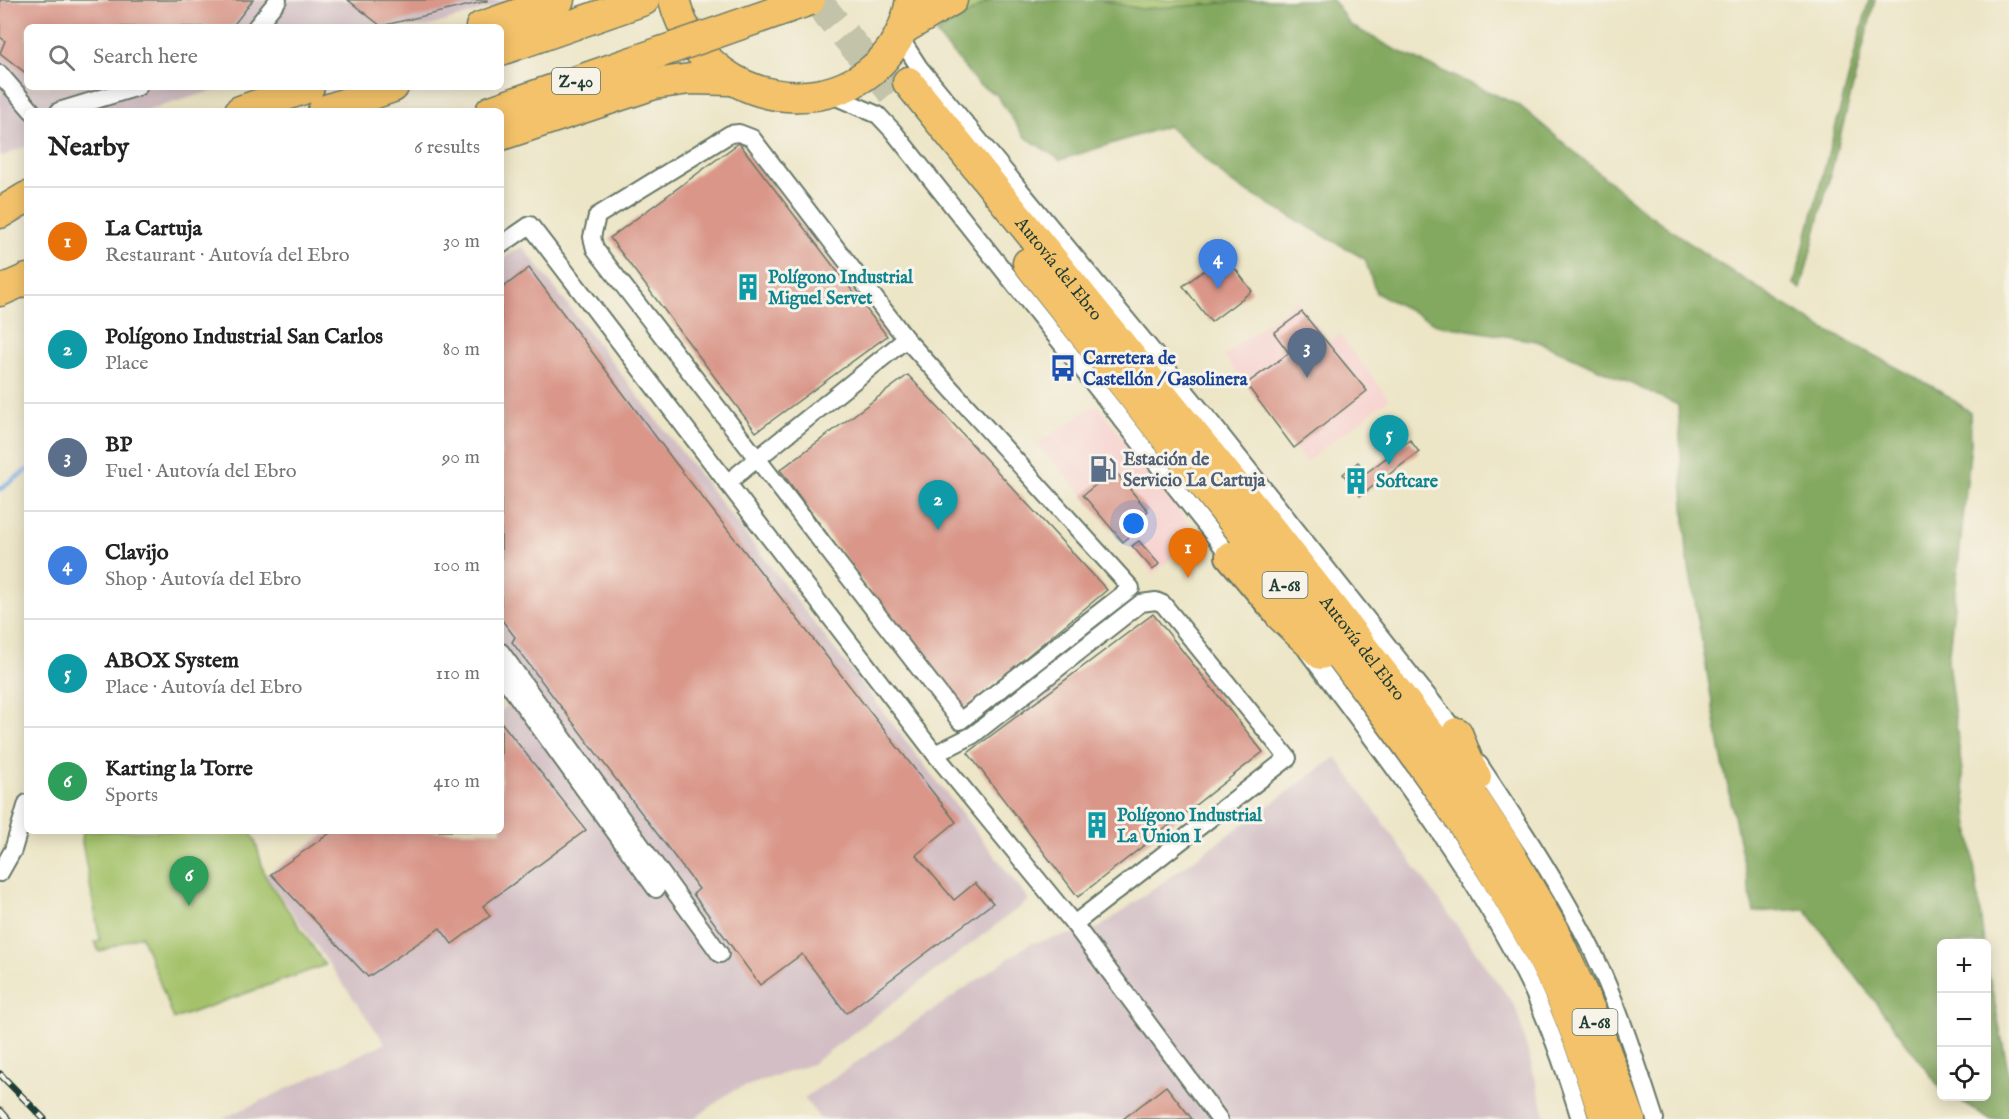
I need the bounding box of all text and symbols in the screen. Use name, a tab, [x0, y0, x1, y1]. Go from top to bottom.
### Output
search box	[24, 24, 504, 90]
icon: search	[45, 41, 78, 74]
text: Search here	[93, 43, 198, 71]
road number: Z-40	[552, 68, 600, 94]
text: Nearby	[48, 131, 129, 164]
text: 6 results	[414, 135, 480, 160]
street label: Autovía del Ebro	[1008, 212, 1107, 326]
text: La Cartuja	[105, 215, 202, 243]
text: 1	[64, 229, 71, 254]
text: 30 m	[443, 229, 480, 254]
pin: 4	[1198, 240, 1238, 289]
text: Restaurant · Autovía del Ebro	[105, 243, 350, 268]
place label: Polígono Industrial Miguel Servet	[768, 267, 914, 311]
building icon: Polígono Industrial Miguel Servet	[733, 272, 763, 302]
text: Polígono Industrial San Carlos	[105, 323, 383, 351]
pin: 3	[1288, 328, 1326, 378]
text: 2	[63, 337, 72, 362]
text: 80 m	[443, 337, 480, 362]
place label: Carretera de Castellón / Gasolinera	[1083, 348, 1249, 392]
text: Place	[105, 351, 148, 376]
bus stop icon: Carretera de Castellón / Gasolinera	[1048, 353, 1078, 383]
pin: 5	[1370, 416, 1408, 465]
text: BP	[105, 431, 132, 459]
text: 3	[64, 445, 71, 470]
text: 90 m	[442, 445, 480, 470]
place label: Estación de Servicio La Cartuja	[1123, 449, 1266, 493]
fuel station icon: Estación de Servicio La Cartuja	[1088, 454, 1118, 484]
text: Fuel · Autovía del Ebro	[105, 459, 297, 484]
building icon: Softcare	[1341, 466, 1371, 496]
place label: Softcare	[1376, 471, 1439, 494]
pin: 2	[918, 480, 958, 530]
your location	[1119, 509, 1148, 538]
pin: 1	[1168, 528, 1208, 578]
text: Clavijo	[105, 539, 169, 567]
text: 4	[63, 553, 72, 578]
text: 100 m	[433, 553, 480, 578]
text: Shop · Autovía del Ebro	[105, 567, 301, 592]
road number: A-68	[1262, 572, 1308, 598]
street label: Autovía del Ebro	[1313, 591, 1410, 706]
text: ABOX System	[105, 647, 239, 675]
text: 5	[64, 661, 71, 686]
text: 110 m	[436, 661, 480, 686]
text: Place · Autovía del Ebro	[105, 675, 302, 700]
text: Karting la Torre	[105, 755, 253, 783]
text: 6	[63, 769, 72, 794]
text: 410 m	[433, 769, 480, 794]
text: Sports	[105, 783, 158, 808]
place label: Polígono Industrial La Union I	[1117, 805, 1263, 849]
building icon: Polígono Industrial La Union I	[1082, 810, 1112, 840]
pin: 6	[170, 856, 208, 906]
map controls	[1937, 939, 1991, 1101]
button: +	[1937, 939, 1991, 993]
button: −	[1937, 993, 1991, 1047]
road number: A-68	[1572, 1009, 1618, 1035]
button: locate	[1937, 1047, 1991, 1101]

